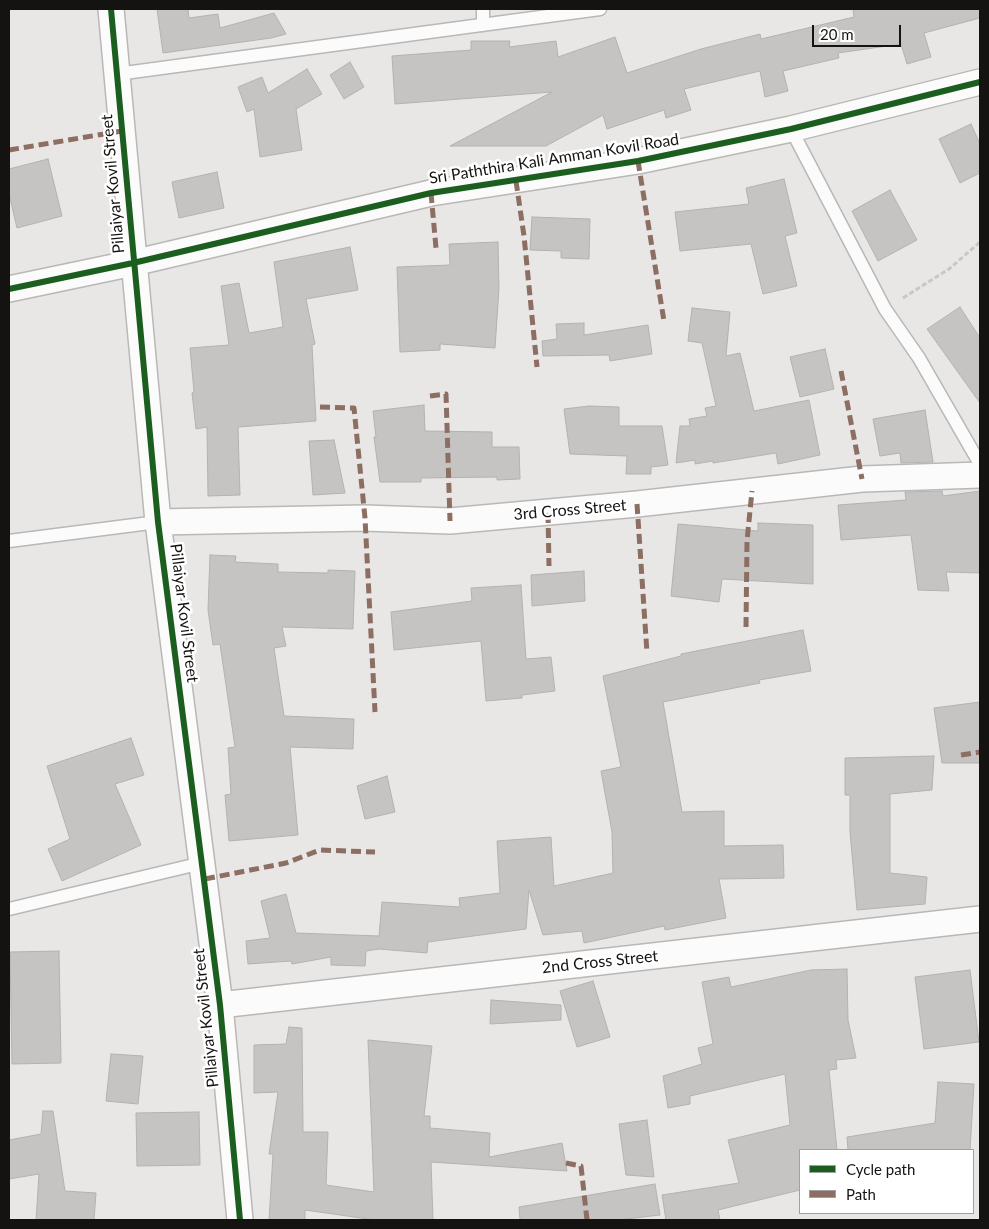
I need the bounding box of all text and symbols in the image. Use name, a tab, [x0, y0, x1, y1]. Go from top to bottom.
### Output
scale bar	[814, 15, 903, 47]
text: 20 m	[820, 25, 854, 43]
street label: Pillaiyar Kovil Street	[97, 114, 129, 254]
street label: Sri Paththira Kali Amman Kovil Road	[428, 130, 680, 188]
street label: 3rd Cross Street	[513, 496, 627, 524]
street label: Pillaiyar Kovil Street	[166, 543, 202, 683]
street label: 2nd Cross Street	[541, 946, 659, 978]
street label: Pillaiyar Kovil Street	[189, 948, 223, 1088]
legend	[799, 1149, 974, 1214]
text: Cycle path	[846, 1160, 915, 1178]
text: Path	[846, 1185, 876, 1203]

